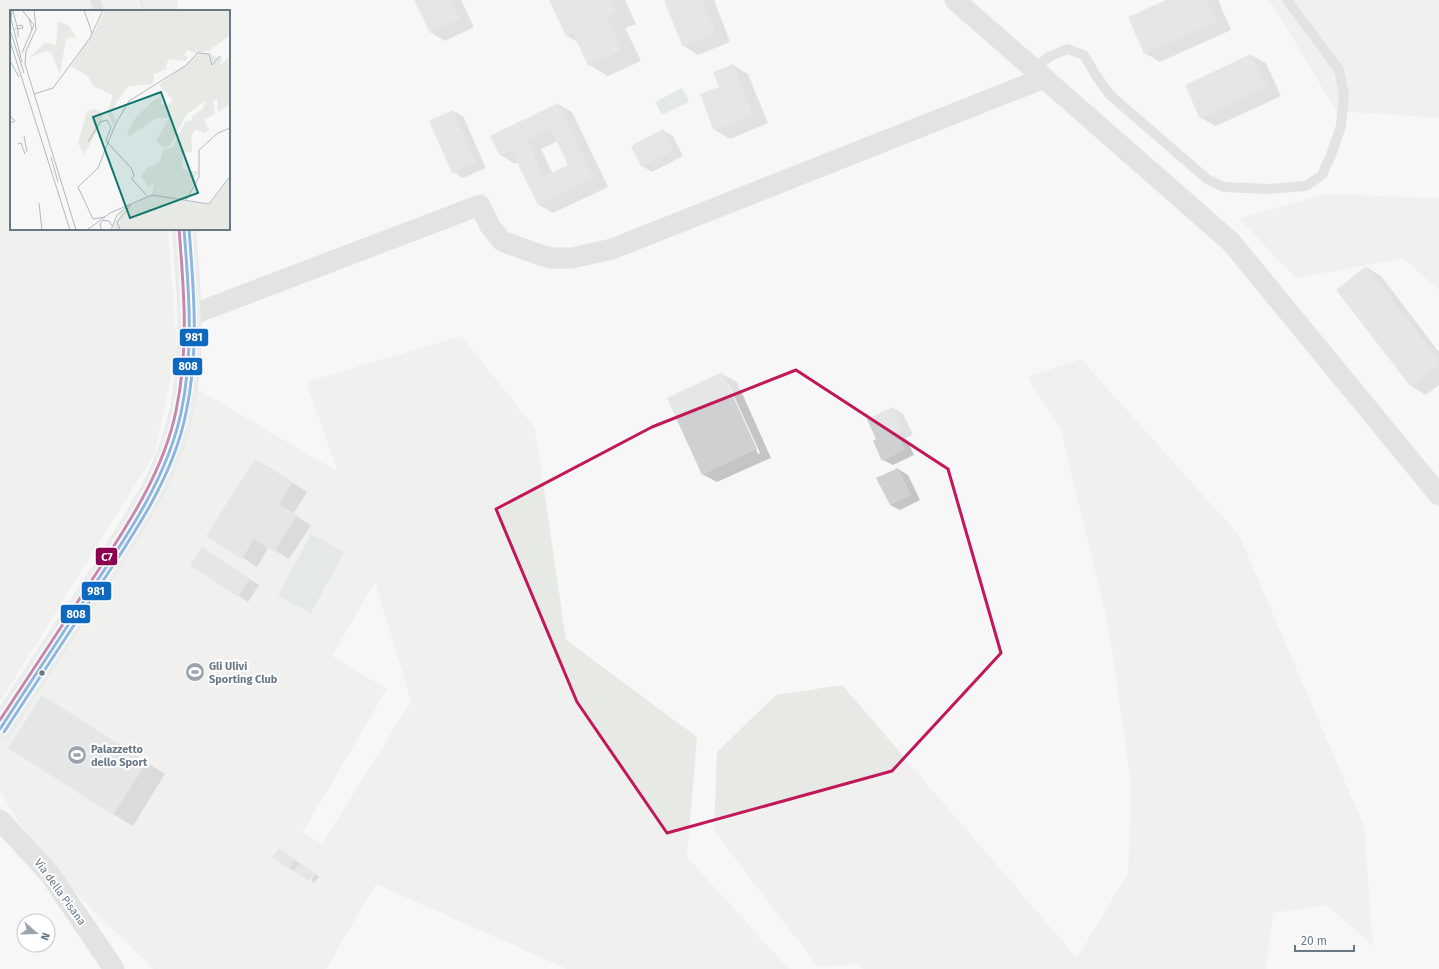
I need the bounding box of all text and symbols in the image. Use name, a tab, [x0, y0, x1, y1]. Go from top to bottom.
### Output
inset map	[10, 10, 230, 230]
line badge: 981	[179, 328, 209, 347]
text: 981	[185, 331, 203, 344]
line badge: 808	[172, 357, 203, 376]
text: 808	[178, 360, 198, 373]
line badge: C7	[95, 547, 118, 566]
text: C7	[101, 551, 113, 564]
line badge: 981	[81, 581, 112, 601]
text: 981	[87, 585, 105, 598]
line badge: 808	[60, 604, 91, 624]
text: 808	[66, 608, 86, 621]
place label: Gli Ulivi Sporting Club	[209, 660, 278, 686]
sports icon: Gli Ulivi Sporting Club	[184, 661, 206, 683]
unlabelled marker	[37, 668, 47, 678]
place label: Palazzetto dello Sport	[91, 743, 148, 769]
sports icon: Palazzetto dello Sport	[66, 744, 88, 766]
street label: Via della Pisana	[32, 856, 88, 928]
north arrow	[16, 913, 56, 953]
scale bar	[1295, 927, 1354, 953]
text: N	[38, 931, 52, 942]
text: 20 m	[1301, 934, 1327, 948]

